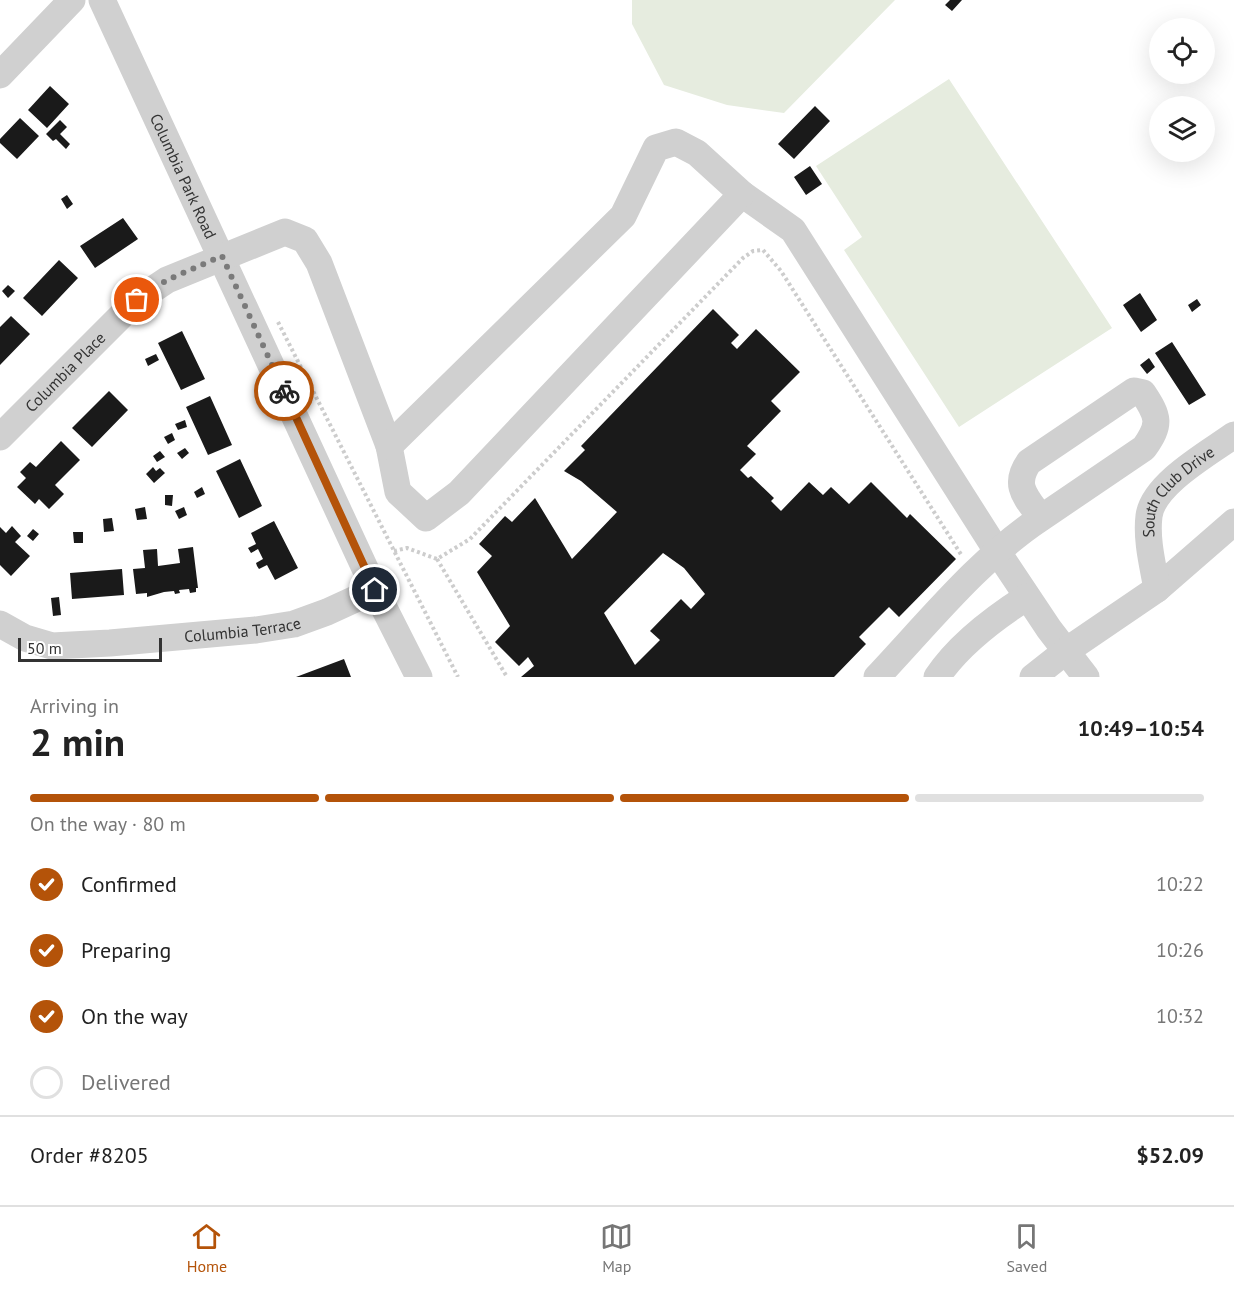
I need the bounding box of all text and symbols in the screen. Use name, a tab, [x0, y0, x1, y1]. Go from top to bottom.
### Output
map controls	[1149, 18, 1215, 162]
button: locate	[1149, 18, 1215, 84]
button: layers	[1149, 96, 1215, 162]
street label: Columbia Park Road	[146, 110, 221, 242]
pin	[111, 274, 162, 325]
icon: bag	[120, 283, 153, 316]
street label: Columbia Place	[21, 328, 109, 416]
courier	[254, 361, 314, 421]
icon: bike	[268, 375, 301, 408]
street label: South Club Drive	[1138, 441, 1218, 538]
pin	[349, 564, 400, 615]
icon: home	[358, 573, 391, 606]
street label: Columbia Terrace	[183, 612, 304, 646]
scale bar	[18, 635, 162, 662]
text: 50 m	[27, 638, 62, 658]
text: Arriving in	[30, 693, 119, 719]
text: 10:49–10:54	[1078, 714, 1204, 742]
text: 2 min	[30, 716, 125, 767]
text: On the way · 80 m	[30, 811, 186, 837]
icon: check	[30, 868, 63, 901]
text: Confirmed	[81, 870, 177, 898]
text: 10:22	[1156, 871, 1204, 897]
icon: check	[30, 934, 63, 967]
text: Preparing	[81, 936, 171, 964]
text: 10:26	[1156, 937, 1204, 963]
icon: check	[30, 1000, 63, 1033]
text: On the way	[81, 1002, 188, 1030]
text: 10:32	[1156, 1003, 1204, 1029]
text: Delivered	[81, 1068, 171, 1096]
text: Order #8205	[30, 1141, 149, 1169]
text: $52.09	[1136, 1141, 1204, 1169]
tab: Home	[187, 1220, 227, 1276]
tab: Map	[600, 1220, 633, 1276]
tab: Saved	[1007, 1220, 1047, 1276]

